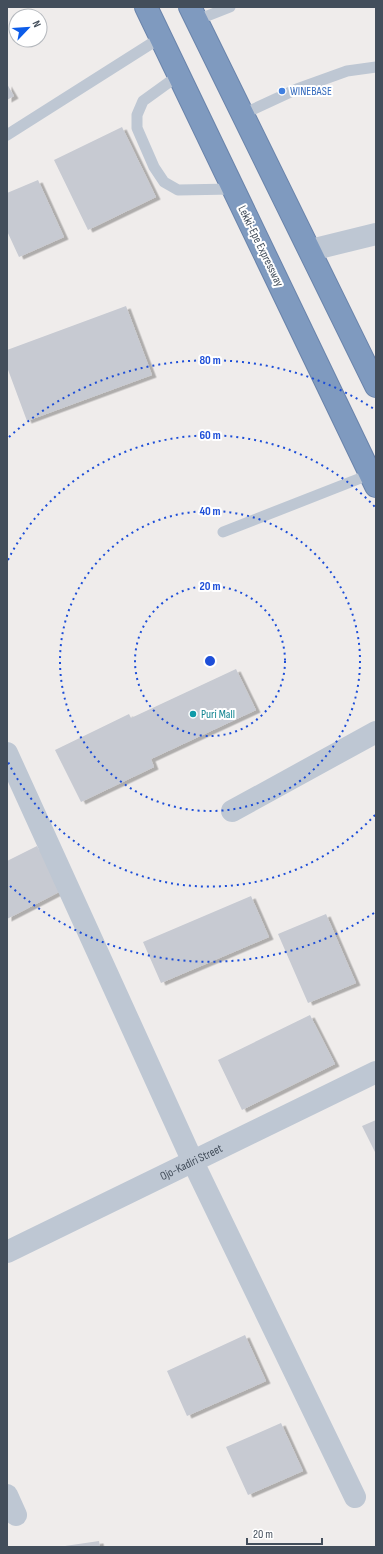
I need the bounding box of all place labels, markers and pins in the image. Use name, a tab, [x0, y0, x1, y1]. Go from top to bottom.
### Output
place label: WINEBASE	[290, 84, 332, 99]
marker: WINEBASE	[277, 86, 287, 96]
centre of rings	[203, 654, 217, 668]
place label: Puri Mall	[201, 707, 235, 722]
marker: Puri Mall	[188, 709, 198, 719]

